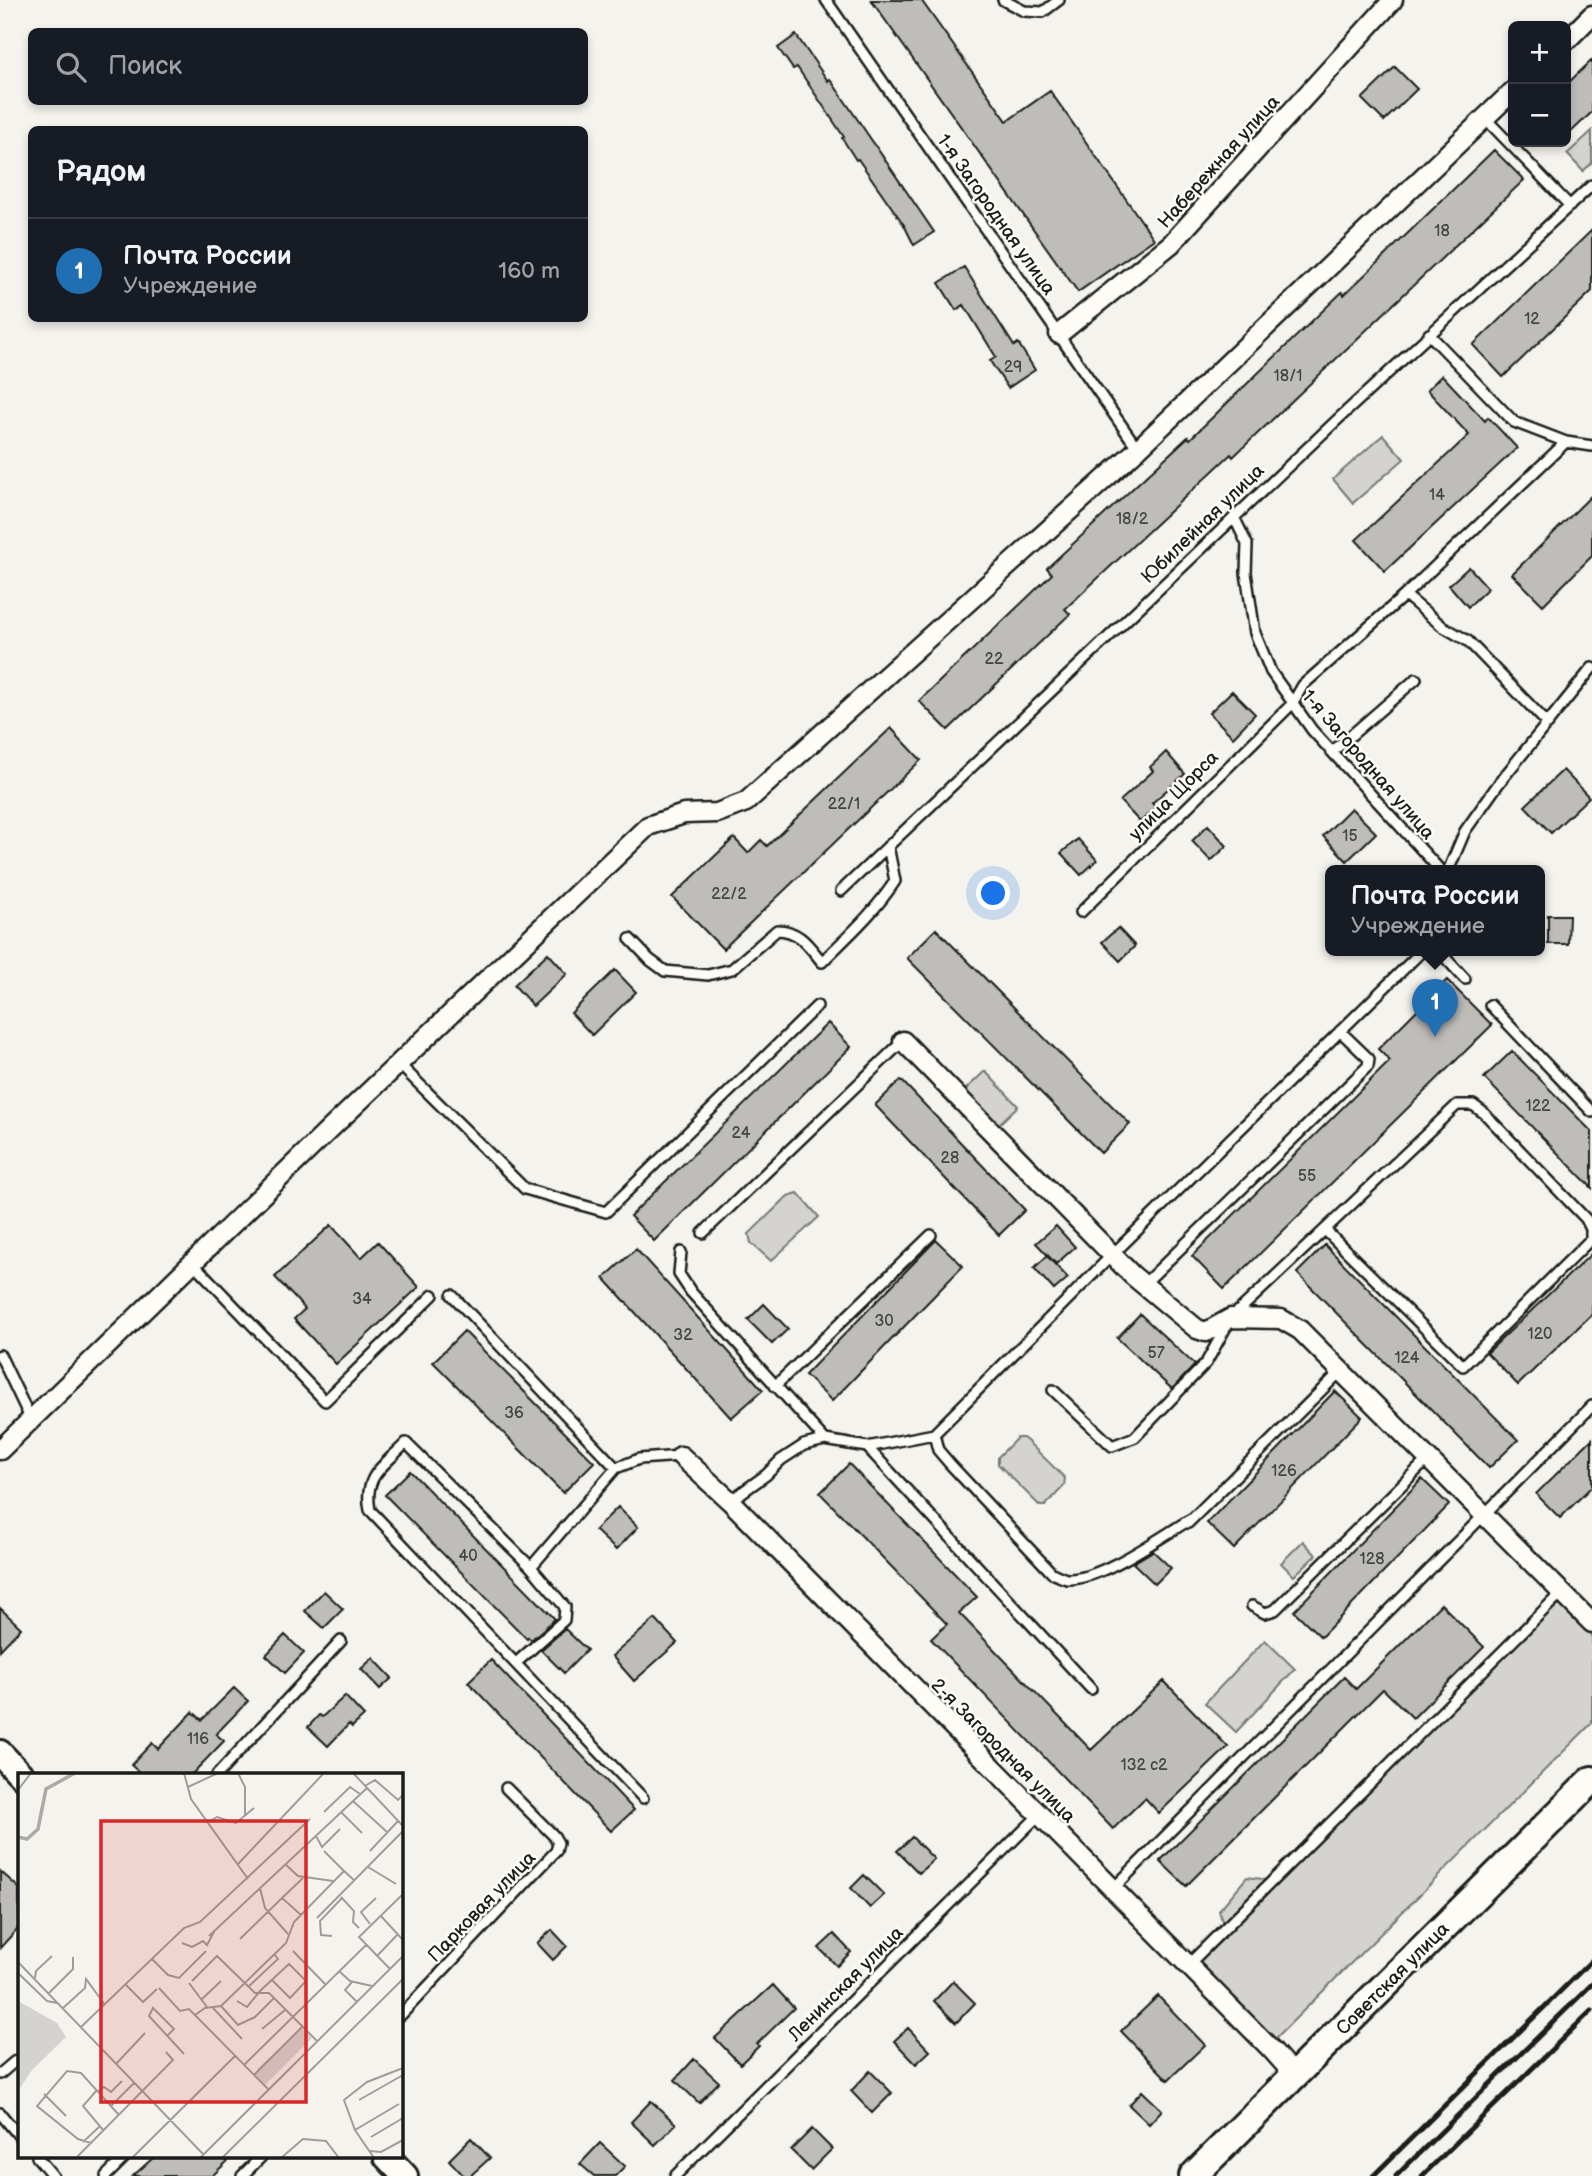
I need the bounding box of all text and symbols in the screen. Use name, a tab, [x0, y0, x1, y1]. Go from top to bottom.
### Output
map controls	[1508, 21, 1571, 147]
button: +	[1508, 21, 1571, 84]
search box	[28, 28, 588, 105]
icon: search	[52, 48, 90, 86]
text: Поиск	[108, 51, 182, 82]
button: −	[1508, 84, 1571, 147]
street label: Набережная улица	[1153, 91, 1285, 233]
street label: 1-я Загородная улица	[932, 130, 1060, 300]
text: Рядом	[56, 154, 146, 190]
house number: 18	[1434, 222, 1450, 241]
text: Почта России	[123, 241, 292, 272]
text: 1	[74, 257, 84, 285]
text: 160 m	[498, 257, 560, 285]
text: Учреждение	[123, 272, 257, 300]
house number: 12	[1524, 310, 1540, 329]
house number: 29	[1004, 358, 1022, 377]
house number: 18/1	[1274, 367, 1302, 386]
street label: Юбилейная улица	[1137, 460, 1269, 589]
house number: 14	[1429, 486, 1445, 505]
house number: 18/2	[1116, 510, 1149, 529]
house number: 22	[985, 650, 1004, 669]
street label: 1-я Загородная улица	[1296, 685, 1439, 845]
street label: улица Щорса	[1124, 746, 1224, 846]
house number: 22/1	[828, 795, 860, 814]
house number: 15	[1342, 827, 1358, 846]
popup	[1325, 865, 1545, 956]
your location	[976, 876, 1010, 910]
text: Почта России	[1351, 881, 1519, 912]
house number: 22/2	[711, 885, 747, 904]
text: Учреждение	[1351, 912, 1485, 940]
pin: 1	[1412, 979, 1458, 1037]
house number: 122	[1525, 1097, 1551, 1116]
house number: 24	[732, 1124, 751, 1143]
house number: 28	[941, 1149, 959, 1168]
house number: 55	[1298, 1167, 1316, 1186]
house number: 34	[352, 1290, 372, 1309]
house number: 30	[874, 1312, 894, 1331]
house number: 120	[1527, 1325, 1553, 1344]
house number: 32	[673, 1326, 693, 1345]
house number: 57	[1147, 1344, 1165, 1363]
house number: 124	[1394, 1349, 1420, 1368]
house number: 36	[504, 1404, 524, 1423]
house number: 126	[1271, 1462, 1297, 1481]
house number: 40	[458, 1547, 478, 1566]
house number: 128	[1360, 1550, 1384, 1569]
street label: 2-я Загородная улица	[926, 1674, 1080, 1828]
house number: 116	[187, 1730, 209, 1749]
house number: 132 с2	[1120, 1756, 1168, 1775]
inset map	[18, 1773, 402, 2158]
street label: Парковая улица	[423, 1847, 541, 1967]
street label: Советская улица	[1332, 1918, 1454, 2040]
street label: Ленинская улица	[783, 1922, 908, 2047]

